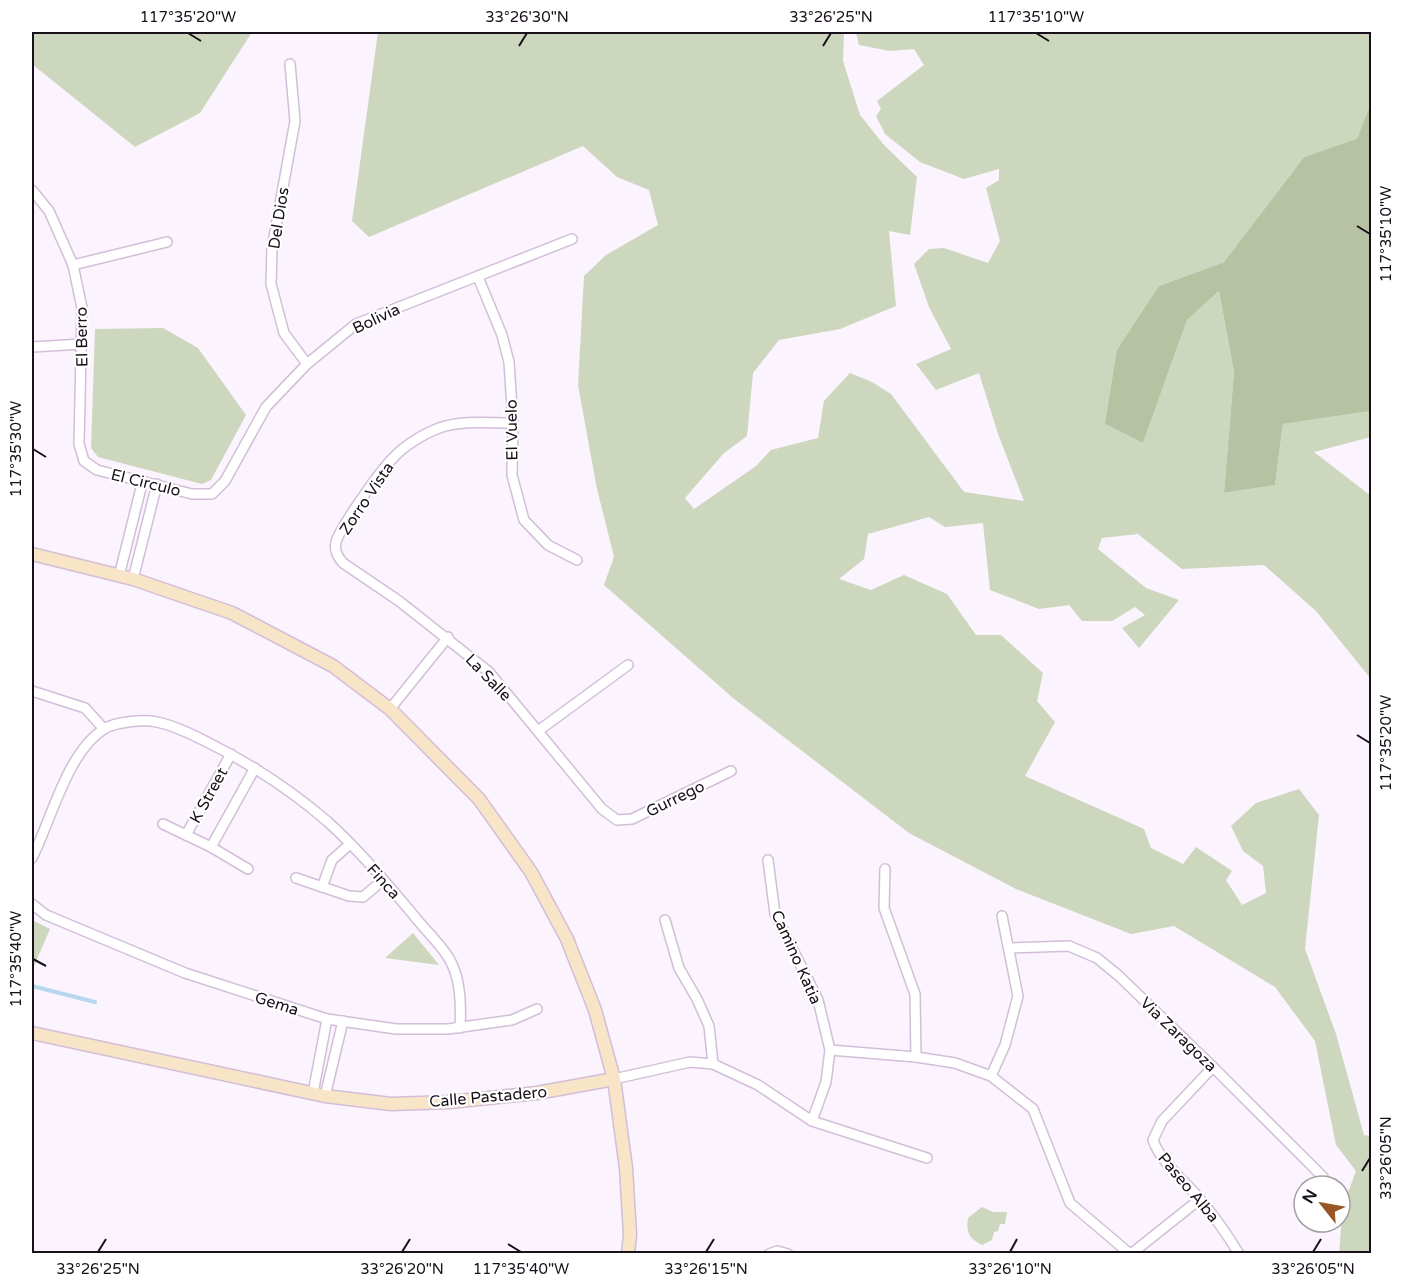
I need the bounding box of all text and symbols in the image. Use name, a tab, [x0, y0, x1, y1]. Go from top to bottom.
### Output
text: 117°35'20"W	[140, 8, 236, 26]
text: 33°26'30"N	[485, 8, 569, 26]
text: 33°26'25"N	[789, 8, 873, 26]
text: 117°35'10"W	[988, 8, 1084, 26]
street label: Del Dios	[264, 186, 294, 250]
text: 117°35'10"W	[1377, 186, 1395, 282]
street label: Bolivia	[349, 299, 403, 339]
street label: El Berro	[71, 307, 93, 367]
street label: El Vuelo	[501, 399, 523, 461]
text: 117°35'30"W	[7, 401, 25, 497]
street label: Zorro Vista	[335, 458, 398, 539]
street label: El Circulo	[109, 465, 183, 501]
street label: La Salle	[461, 650, 516, 706]
text: 117°35'20"W	[1377, 695, 1395, 791]
street label: K Street	[185, 764, 232, 827]
street label: Gurrego	[643, 776, 708, 822]
street label: Finca	[362, 860, 404, 904]
street label: Camino Katia	[766, 907, 826, 1008]
text: 117°35'40"W	[7, 911, 25, 1007]
street label: Gema	[252, 988, 301, 1020]
street label: Via Zaragoza	[1136, 993, 1221, 1076]
street label: Calle Pastadero	[428, 1082, 548, 1112]
text: 33°26'05"N	[1377, 1116, 1395, 1200]
street label: Paseo Alba	[1153, 1149, 1223, 1227]
north arrow	[1292, 1174, 1352, 1234]
text: N	[1298, 1186, 1322, 1207]
text: 33°26'25"N	[56, 1260, 140, 1278]
text: 33°26'20"N	[360, 1260, 444, 1278]
text: 117°35'40"W	[473, 1260, 569, 1278]
text: 33°26'15"N	[664, 1260, 748, 1278]
text: 33°26'10"N	[968, 1260, 1052, 1278]
text: 33°26'05"N	[1271, 1260, 1355, 1278]

